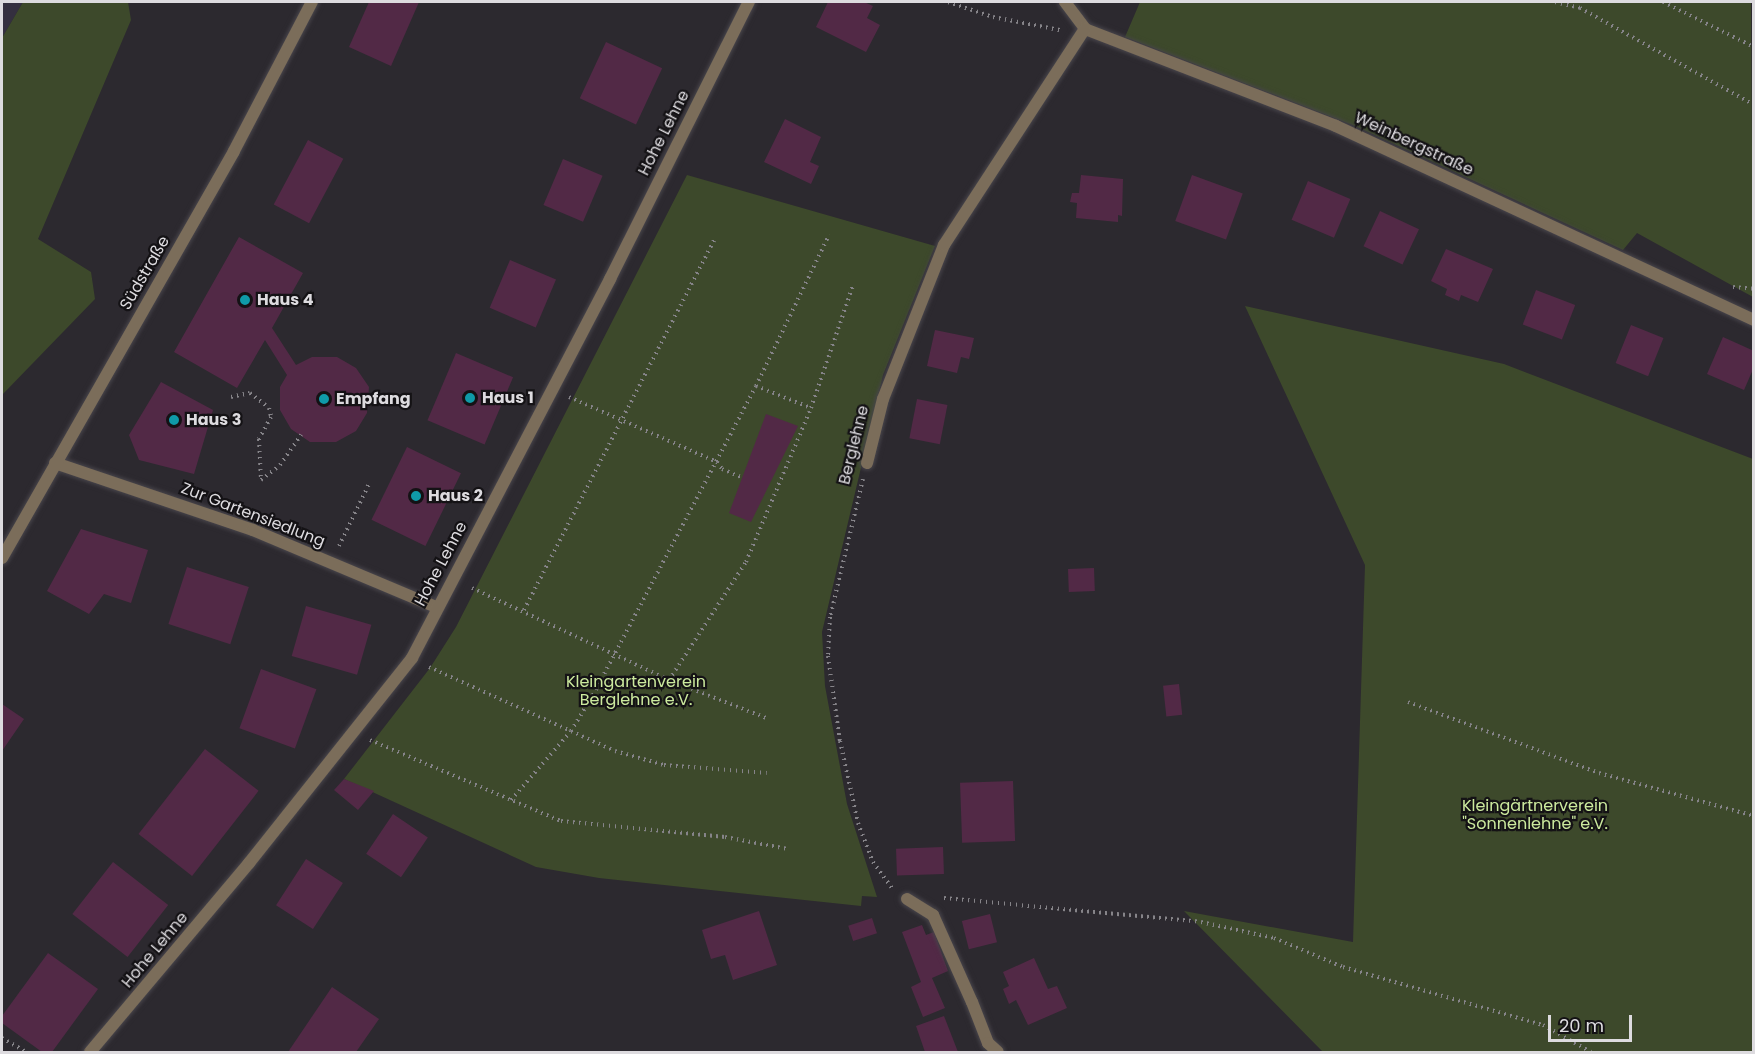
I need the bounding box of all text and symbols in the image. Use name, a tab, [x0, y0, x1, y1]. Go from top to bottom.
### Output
street label: Hohe Lehne	[634, 87, 694, 179]
street label: Weinbergstraße	[1351, 108, 1477, 180]
street label: Südstraße	[116, 233, 174, 313]
place label: Haus 4	[257, 290, 313, 310]
marker: Haus 4	[238, 293, 252, 307]
place label: Haus 1	[482, 388, 534, 408]
place label: Empfang	[336, 389, 411, 409]
marker: Haus 1	[463, 391, 477, 405]
marker: Empfang	[317, 392, 331, 406]
street label: Berglehne	[835, 403, 873, 487]
place label: Haus 3	[186, 410, 241, 430]
marker: Haus 3	[167, 413, 181, 427]
street label: Zur Gartensiedlung	[178, 479, 328, 551]
place label: Haus 2	[428, 486, 483, 506]
marker: Haus 2	[409, 489, 423, 503]
street label: Hohe Lehne	[411, 518, 471, 610]
park label: Kleingartenverein Berglehne e.V.	[566, 672, 706, 710]
park label: Kleingärtnerverein "Sonnenlehne" e.V.	[1462, 796, 1608, 834]
street label: Hohe Lehne	[118, 908, 192, 992]
scale bar	[1551, 1003, 1635, 1041]
text: 20 m	[1559, 1013, 1604, 1038]

